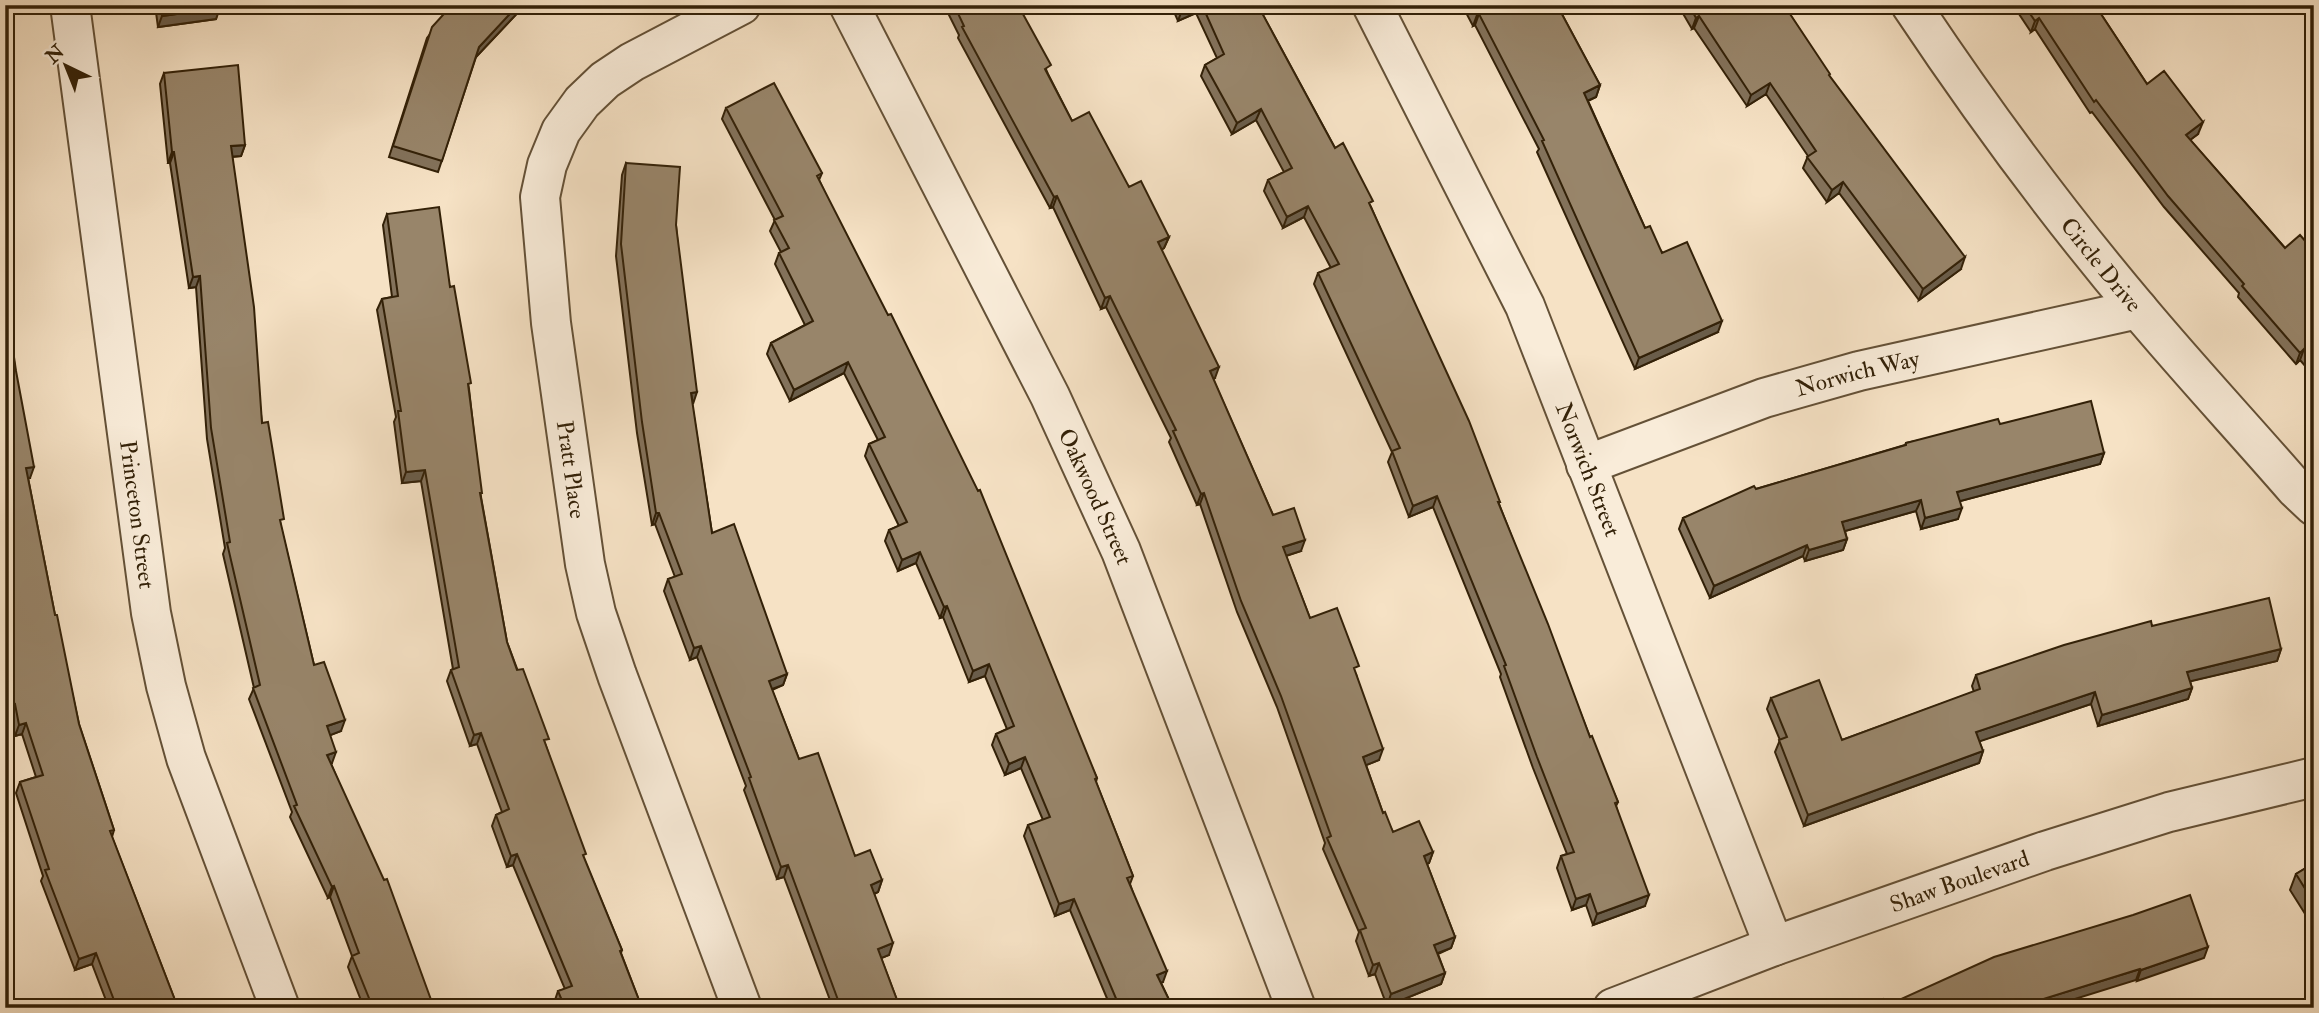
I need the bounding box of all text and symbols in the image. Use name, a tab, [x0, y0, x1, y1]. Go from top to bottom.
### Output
north arrow	[32, 32, 102, 102]
text: N	[40, 39, 70, 70]
street label: Circle Drive	[2054, 212, 2148, 318]
street label: Norwich Way	[1792, 344, 1923, 403]
street label: Norwich Street	[1549, 398, 1627, 541]
street label: Pratt Place	[550, 419, 592, 521]
street label: Oakwood Street	[1052, 424, 1139, 569]
street label: Princeton Street	[113, 439, 162, 590]
street label: Shaw Boulevard	[1886, 844, 2033, 919]

